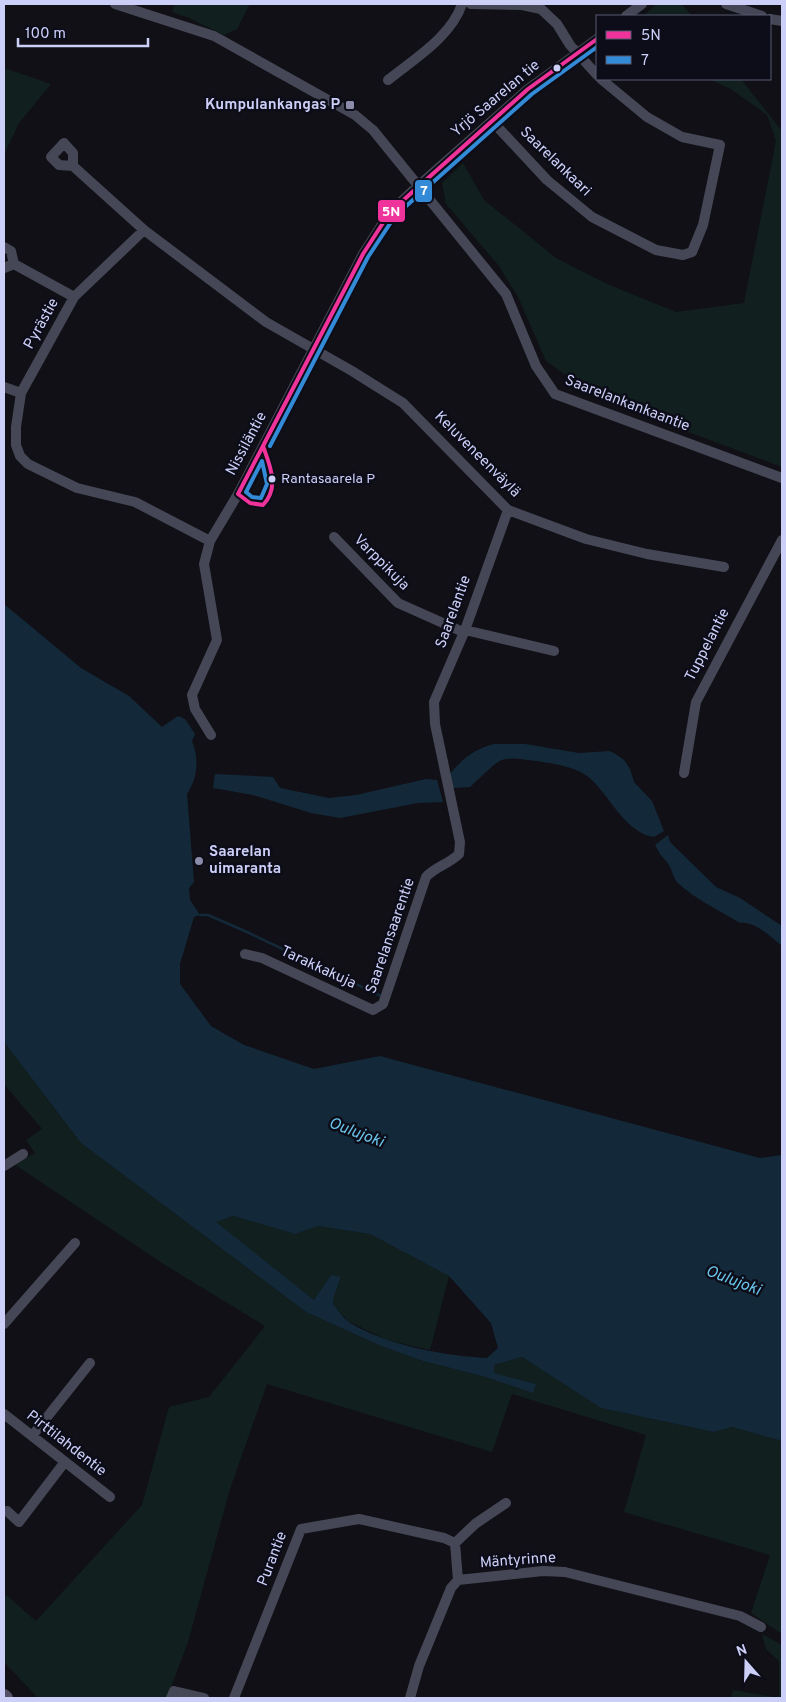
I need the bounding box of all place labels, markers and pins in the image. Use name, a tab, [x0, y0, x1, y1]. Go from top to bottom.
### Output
unlabelled marker	[552, 63, 562, 73]
place label: Kumpulankangas P	[205, 96, 340, 115]
marker: Kumpulankangas P	[344, 99, 356, 111]
place label: Rantasaarela P	[281, 471, 375, 488]
marker: Rantasaarela P	[267, 474, 277, 484]
place label: Saarelan uimaranta	[209, 843, 281, 879]
marker: Saarelan uimaranta	[193, 855, 205, 867]

